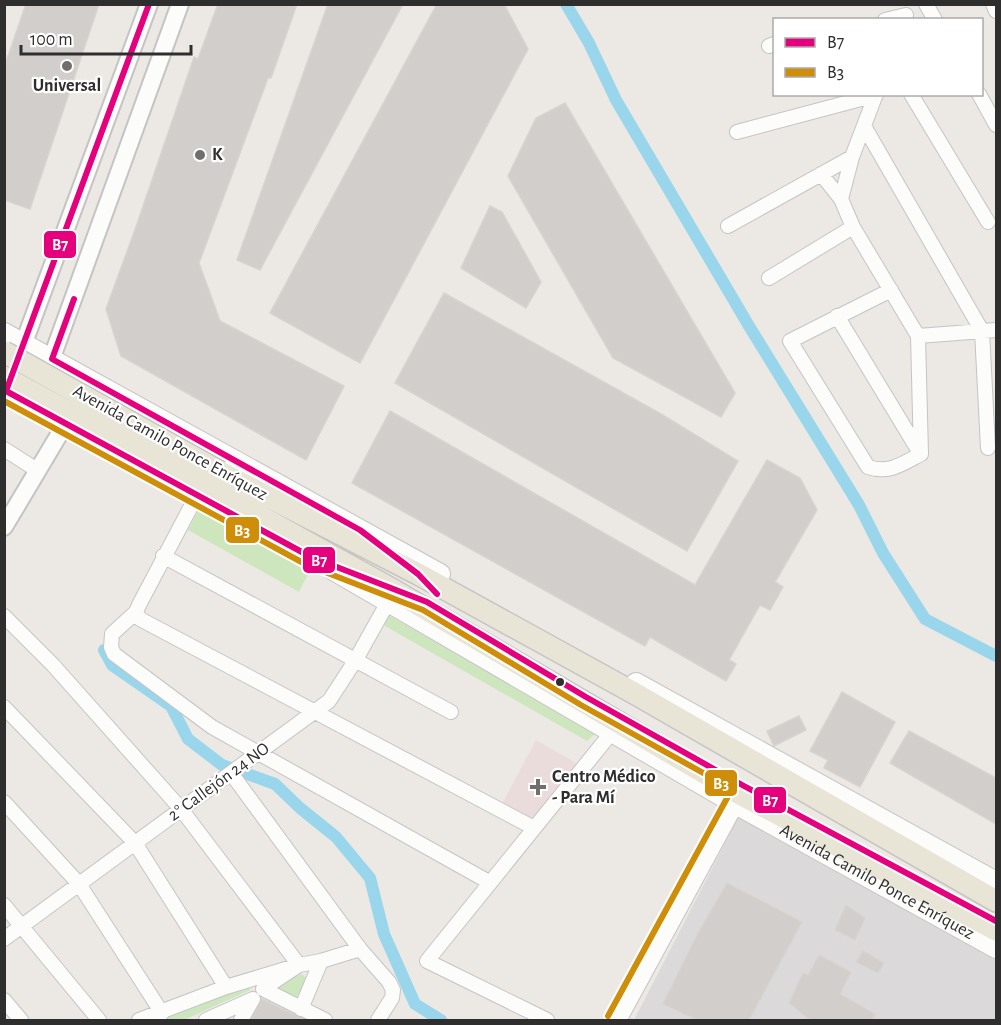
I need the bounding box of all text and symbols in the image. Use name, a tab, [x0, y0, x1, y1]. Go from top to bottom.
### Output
scale bar	[21, 18, 190, 56]
legend	[773, 18, 983, 96]
text: 100 m	[30, 31, 73, 49]
text: B7	[827, 34, 844, 52]
marker: Universal	[60, 59, 74, 73]
text: B3	[827, 64, 844, 82]
place label: Universal	[33, 77, 101, 95]
place label: K	[212, 146, 223, 164]
marker: K	[193, 148, 207, 162]
line badge: B7	[43, 230, 77, 259]
text: B7	[52, 237, 68, 253]
street label: Avenida Camilo Ponce Enríquez	[70, 382, 270, 504]
line badge: B3	[225, 516, 260, 544]
text: B3	[234, 523, 250, 539]
line badge: B7	[302, 546, 336, 574]
text: B7	[311, 553, 327, 569]
unlabelled marker	[554, 676, 566, 688]
street label: 2° Callejón 24 NO	[165, 739, 273, 825]
place label: Centro Médico - Para Mí	[552, 768, 656, 807]
line badge: B3	[704, 769, 738, 797]
text: B3	[713, 776, 729, 792]
marker: Centro Médico - Para Mí	[529, 778, 547, 796]
line badge: B7	[753, 786, 787, 814]
text: B7	[762, 793, 778, 809]
street label: Avenida Camilo Ponce Enríquez	[776, 821, 977, 943]

